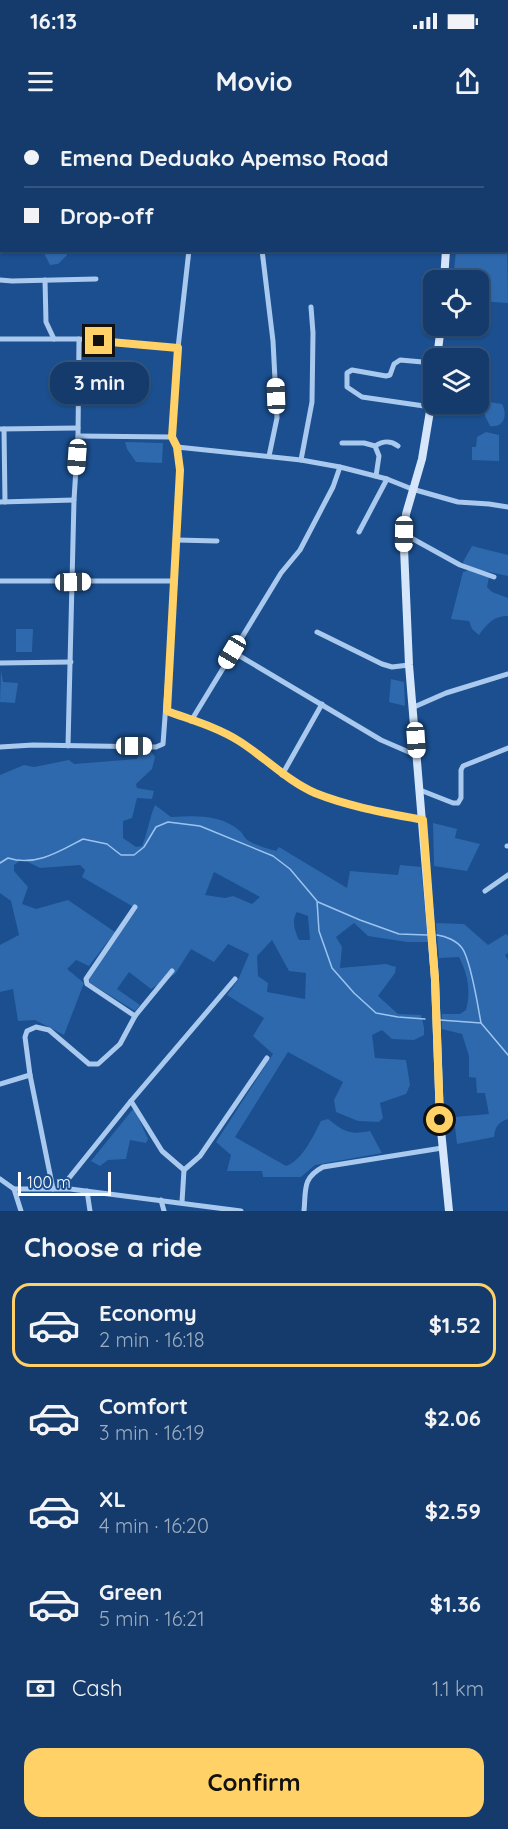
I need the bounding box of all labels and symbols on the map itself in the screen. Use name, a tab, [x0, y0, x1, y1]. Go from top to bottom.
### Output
route end	[85, 327, 112, 354]
callout: 3 min	[50, 362, 148, 404]
car	[266, 378, 286, 414]
car	[67, 438, 87, 476]
car	[395, 516, 413, 552]
car	[55, 573, 91, 591]
car	[215, 632, 249, 672]
car	[406, 721, 426, 759]
car	[116, 737, 152, 755]
route start	[426, 1106, 453, 1133]
scale bar	[18, 1169, 111, 1196]

